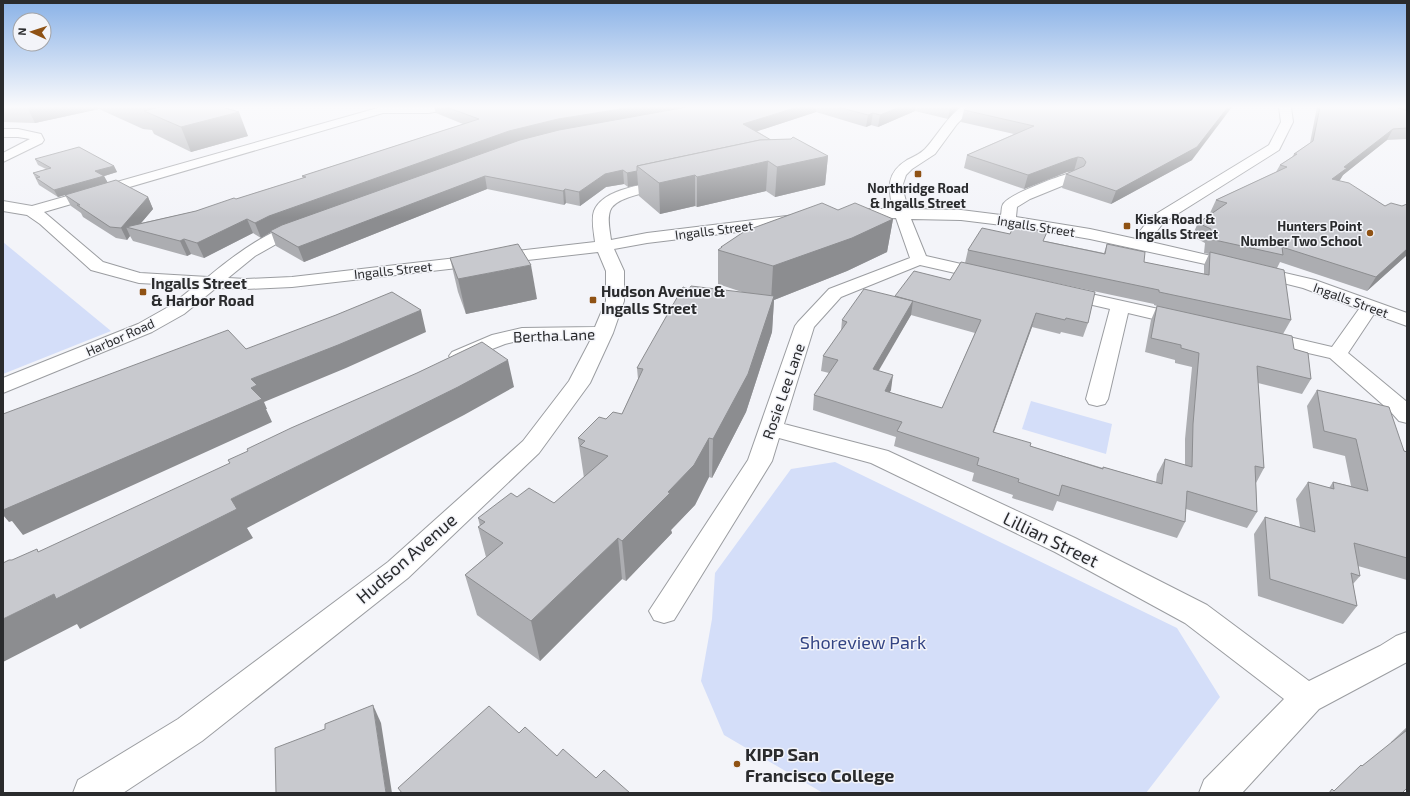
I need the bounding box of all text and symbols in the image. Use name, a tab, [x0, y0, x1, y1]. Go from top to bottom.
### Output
north arrow	[12, 12, 52, 52]
text: N	[15, 27, 28, 36]
marker: Northridge Road & Ingalls Street	[913, 169, 923, 179]
place label: Northridge Road & Ingalls Street	[867, 180, 969, 211]
place label: Kiska Road & Ingalls Street	[1135, 211, 1219, 242]
street label: Ingalls Street	[996, 212, 1076, 240]
street label: Ingalls Street	[674, 217, 754, 243]
place label: Hunters Point Number Two School	[1240, 218, 1363, 249]
marker: Kiska Road & Ingalls Street	[1122, 221, 1132, 231]
marker: Hunters Point Number Two School	[1365, 228, 1375, 238]
street label: Ingalls Street	[353, 258, 433, 282]
place label: Ingalls Street & Harbor Road	[151, 274, 254, 309]
street label: Ingalls Street	[1311, 279, 1391, 321]
place label: Hudson Avenue & Ingalls Street	[601, 282, 726, 317]
marker: Ingalls Street & Harbor Road	[138, 287, 148, 297]
marker: Hudson Avenue & Ingalls Street	[588, 295, 598, 305]
street label: Harbor Road	[83, 315, 157, 359]
street label: Bertha Lane	[513, 325, 595, 345]
street label: Rosie Lee Lane	[758, 341, 808, 441]
street label: Lillian Street	[1000, 506, 1102, 572]
street label: Hudson Avenue	[351, 508, 461, 608]
park label: Shoreview Park	[800, 631, 926, 653]
place label: KIPP San Francisco College	[745, 743, 894, 786]
marker: KIPP San Francisco College	[732, 759, 742, 769]

